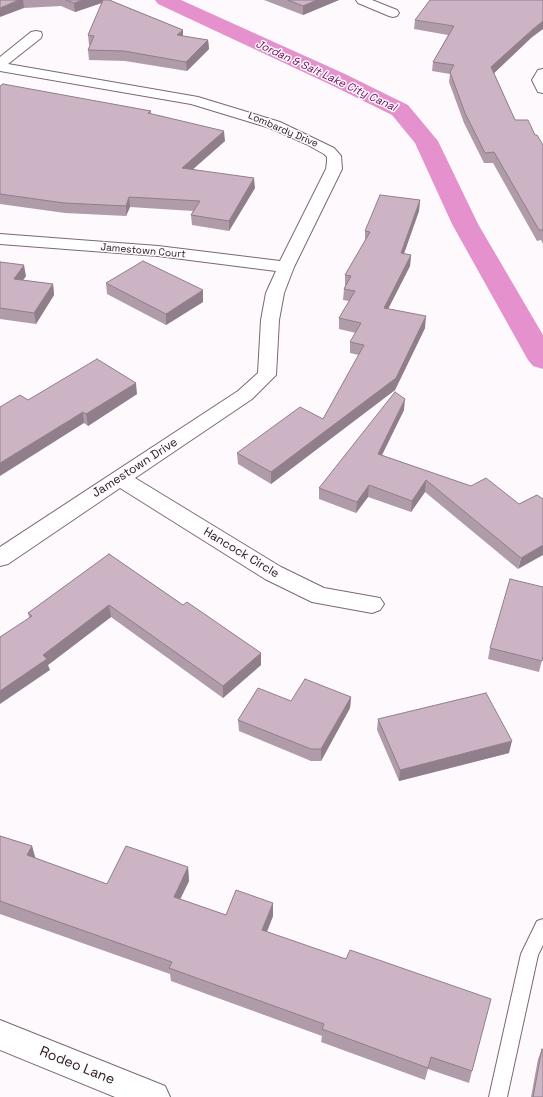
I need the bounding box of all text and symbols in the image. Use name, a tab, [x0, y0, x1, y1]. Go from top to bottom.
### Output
water label: Jordan & Salt Lake City Canal	[253, 37, 399, 115]
street label: Lombardy Drive	[246, 110, 320, 150]
street label: Jamestown Court	[100, 241, 186, 261]
street label: Jamestown Drive	[90, 435, 180, 501]
street label: Hancock Circle	[201, 525, 281, 581]
street label: Rodeo Lane	[37, 1043, 117, 1089]

